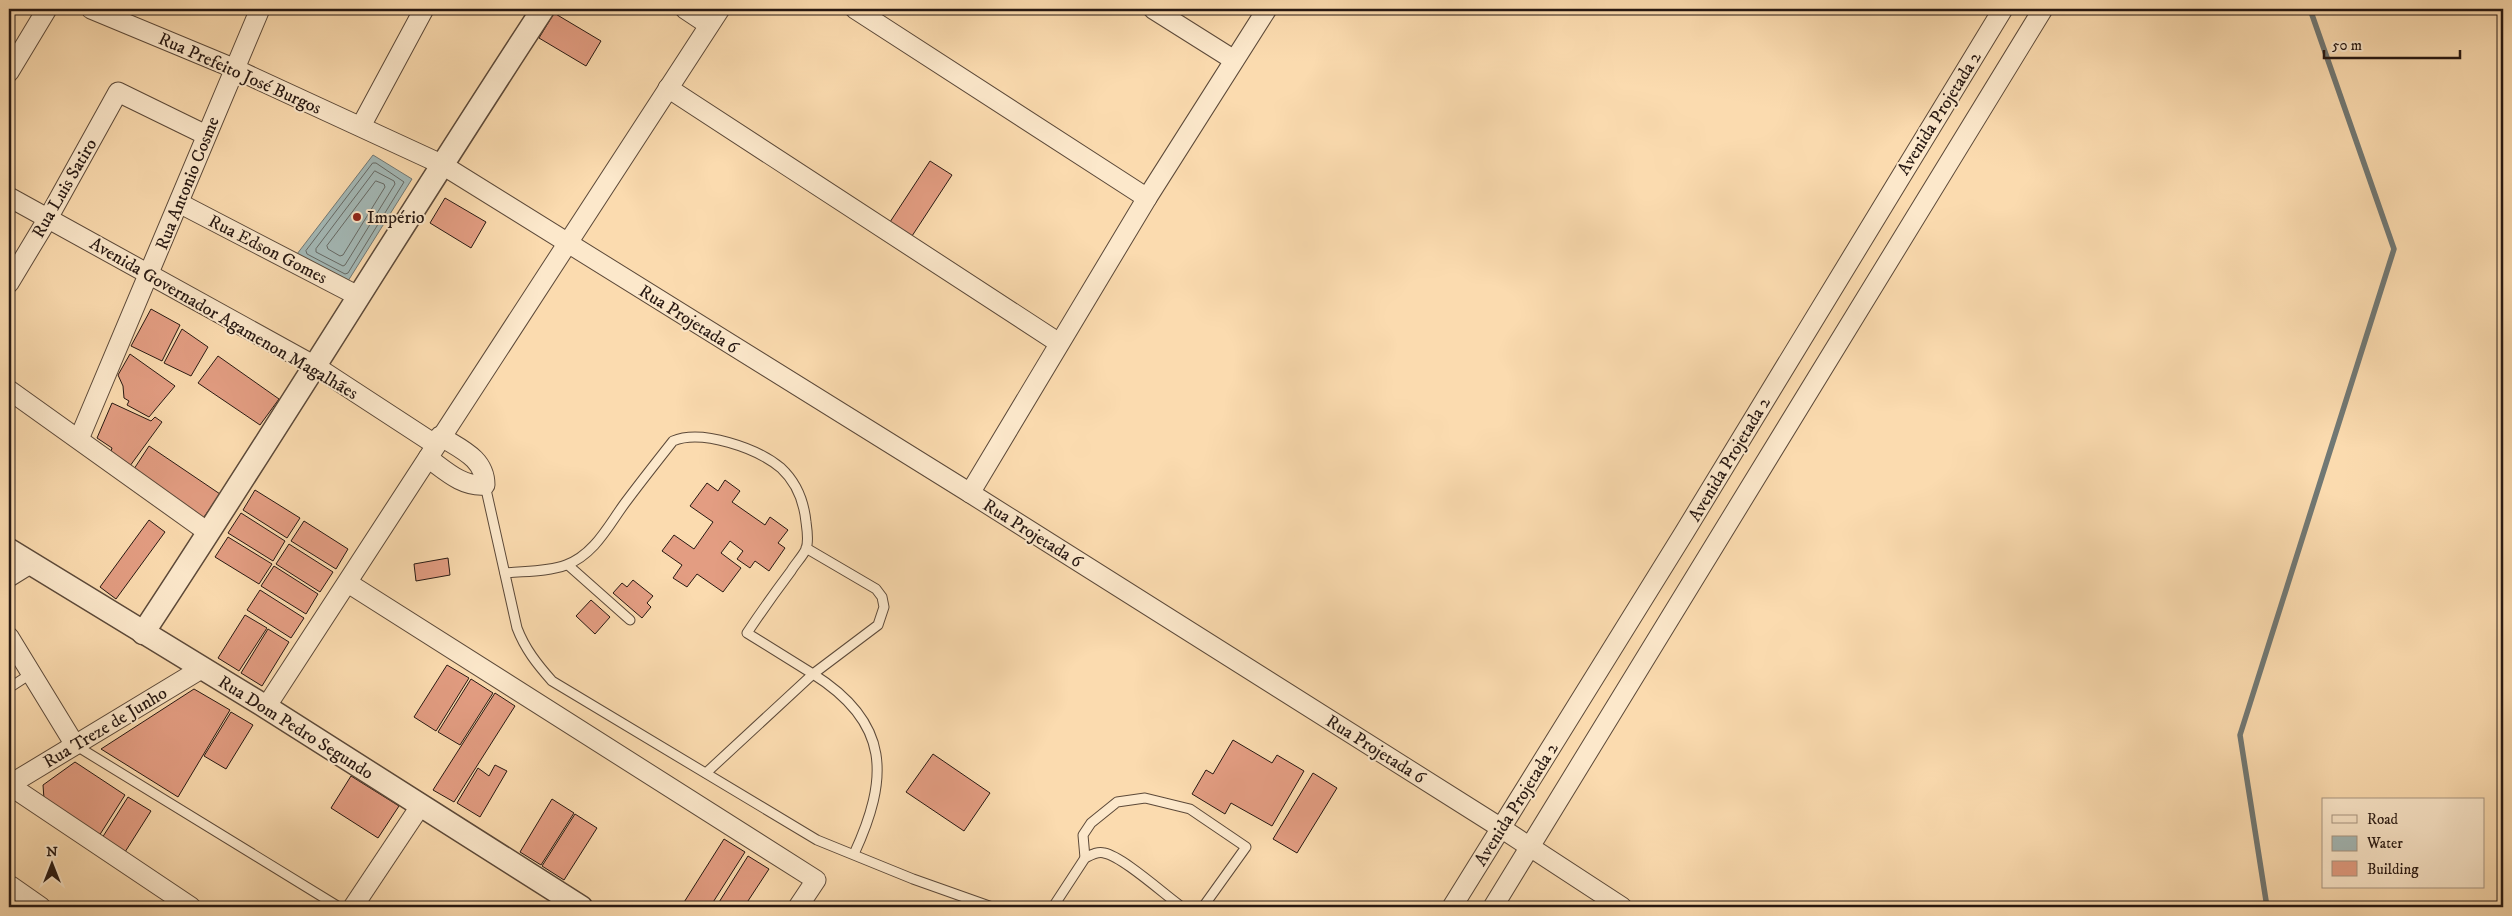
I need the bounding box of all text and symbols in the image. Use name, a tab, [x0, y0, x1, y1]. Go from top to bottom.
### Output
street label: Rua Prefeito José Burgos	[155, 28, 324, 120]
scale bar	[2324, 28, 2461, 60]
text: 50 m	[2332, 36, 2362, 55]
street label: Avenida Projetada 2	[1893, 48, 1987, 179]
street label: Rua Antonio Cosme	[151, 114, 225, 253]
street label: Rua Luis Satiro	[28, 135, 102, 242]
place label: Império	[367, 207, 425, 229]
street label: Rua Edson Gomes	[205, 211, 331, 289]
marker: Império	[351, 211, 363, 223]
street label: Avenida Governador Agamenon Magalhães	[85, 233, 362, 405]
street label: Rua Projetada 6	[635, 281, 743, 359]
street label: Avenida Projetada 2	[1684, 393, 1776, 526]
street label: Rua Projetada 6	[979, 495, 1087, 573]
street label: Rua Dom Pedro Segundo	[214, 671, 377, 785]
street label: Rua Treze de Junho	[40, 682, 172, 773]
street label: Rua Projetada 6	[1322, 711, 1430, 789]
street label: Avenida Projetada 2	[1470, 739, 1564, 870]
legend	[2322, 798, 2484, 888]
text: Road	[2367, 810, 2399, 829]
text: Water	[2366, 834, 2403, 853]
north arrow	[28, 838, 78, 888]
text: N	[46, 843, 58, 861]
text: Building	[2367, 860, 2419, 879]

